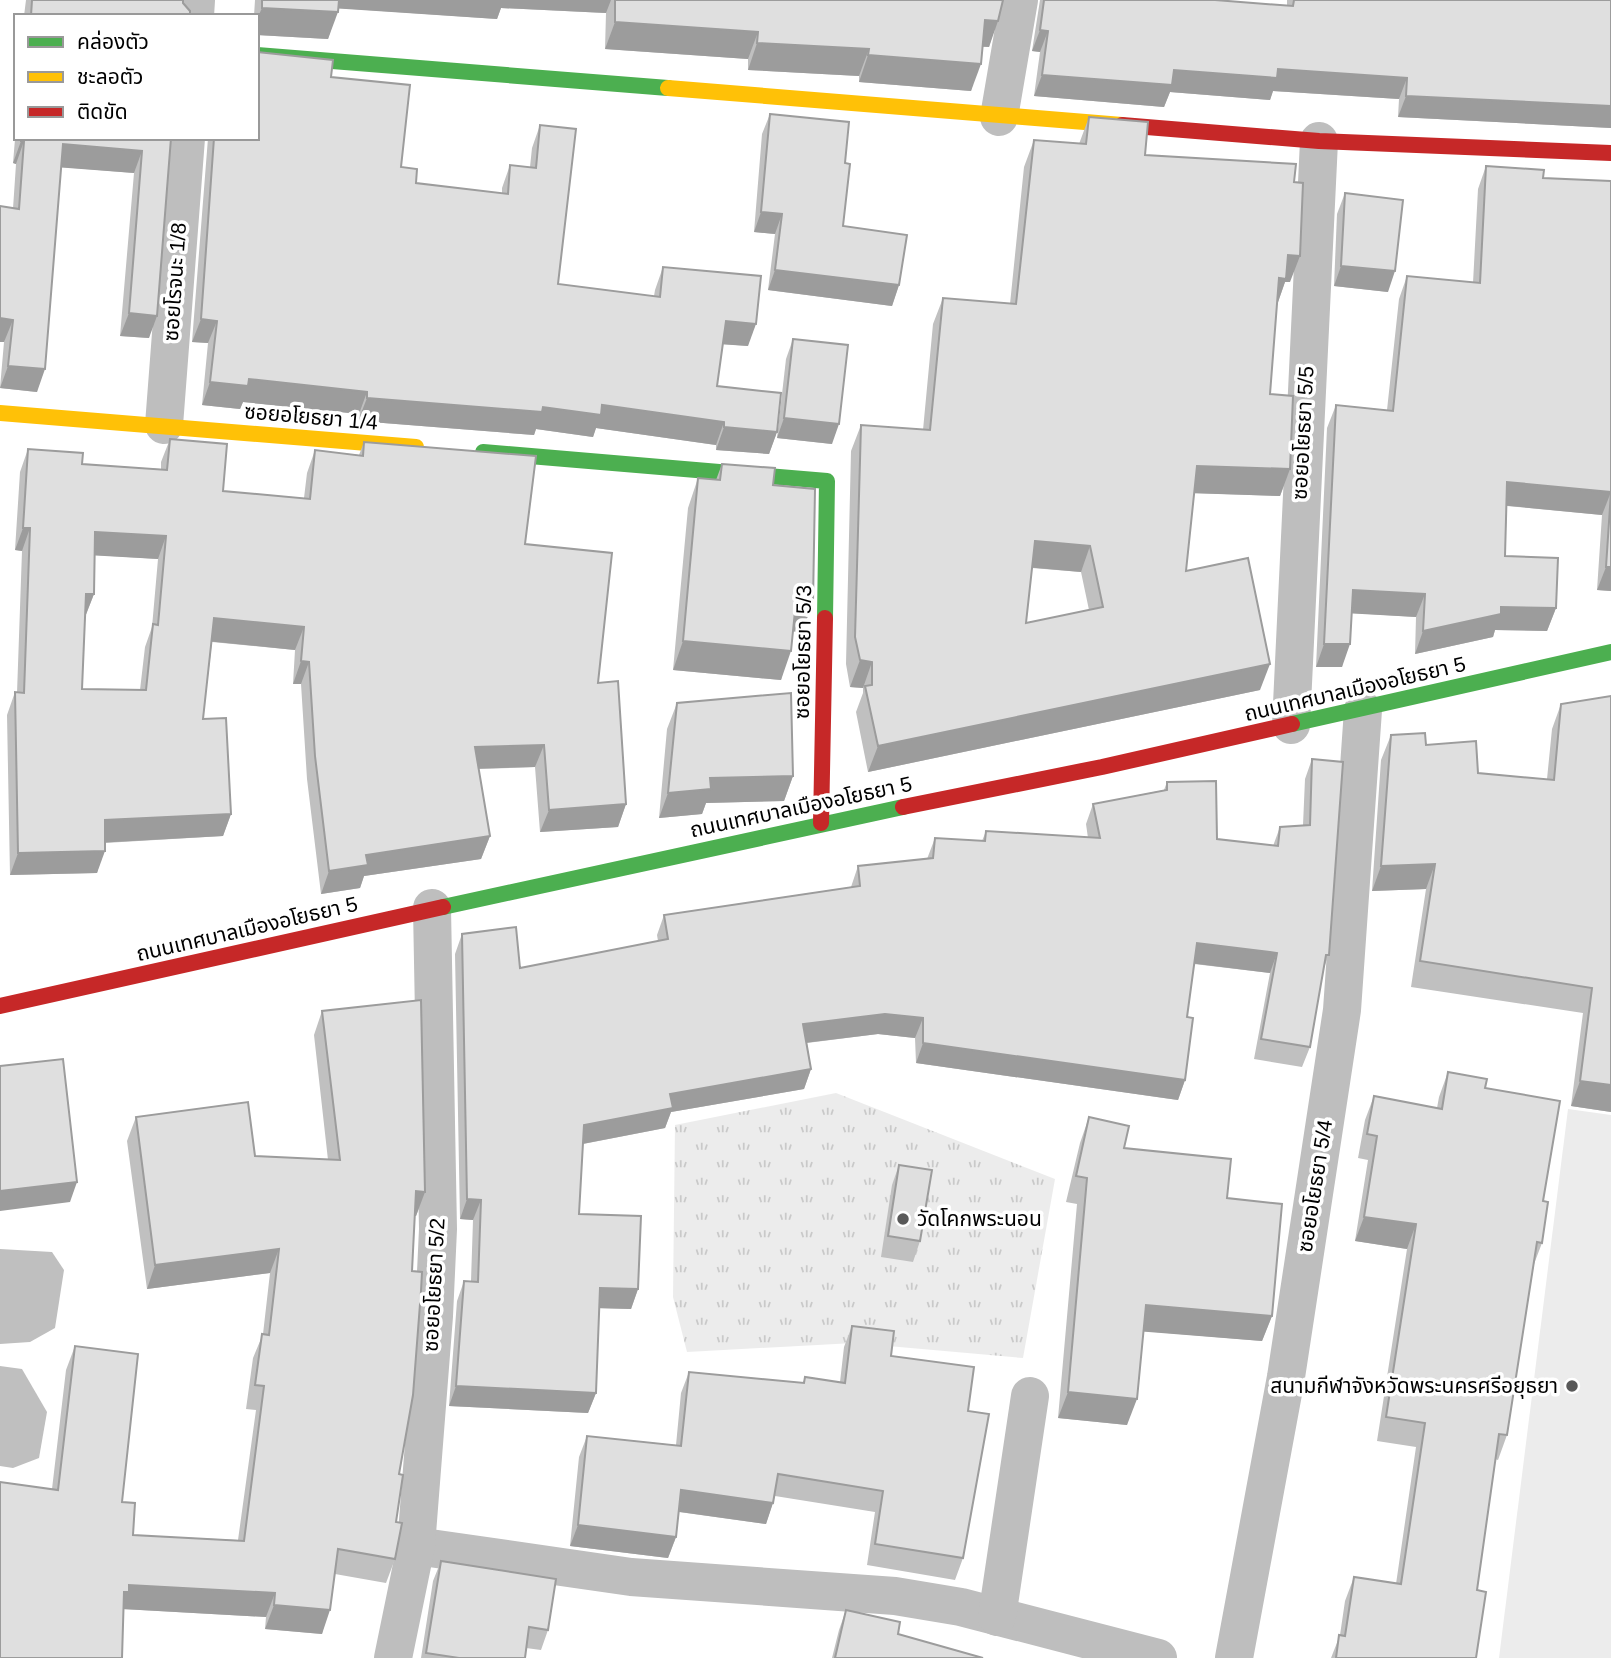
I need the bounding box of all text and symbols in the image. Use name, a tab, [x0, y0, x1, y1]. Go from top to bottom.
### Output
legend	[14, 14, 259, 140]
text: คล่องตัว	[77, 30, 149, 53]
text: ชะลอตัว	[77, 65, 143, 88]
text: ติดขัด	[77, 100, 128, 123]
street label: ซอยโรจนะ 1/8	[159, 222, 190, 342]
street label: ซอยอโยธยา 5/5	[1288, 365, 1317, 500]
street label: ซอยอโยธยา 1/4	[243, 399, 379, 434]
street label: ซอยอโยธยา 5/3	[790, 585, 815, 719]
street label: ถนนเทศบาลเมืองอโยธยา 5	[1242, 652, 1468, 725]
street label: ถนนเทศบาลเมืองอโยธยา 5	[688, 772, 914, 841]
street label: ถนนเทศบาลเมืองอโยธยา 5	[134, 892, 360, 965]
street label: ซอยอโยธยา 5/4	[1293, 1118, 1336, 1254]
place label: วัดโคกพระนอน	[917, 1207, 1042, 1230]
marker: วัดโคกพระนอน	[895, 1211, 911, 1227]
street label: ซอยอโยธยา 5/2	[419, 1217, 448, 1352]
place label: สนามกีฬาจังหวัดพระนครศรีอยุธยา	[1270, 1374, 1558, 1399]
marker: สนามกีฬาจังหวัดพระนครศรีอยุธยา	[1564, 1378, 1580, 1394]

